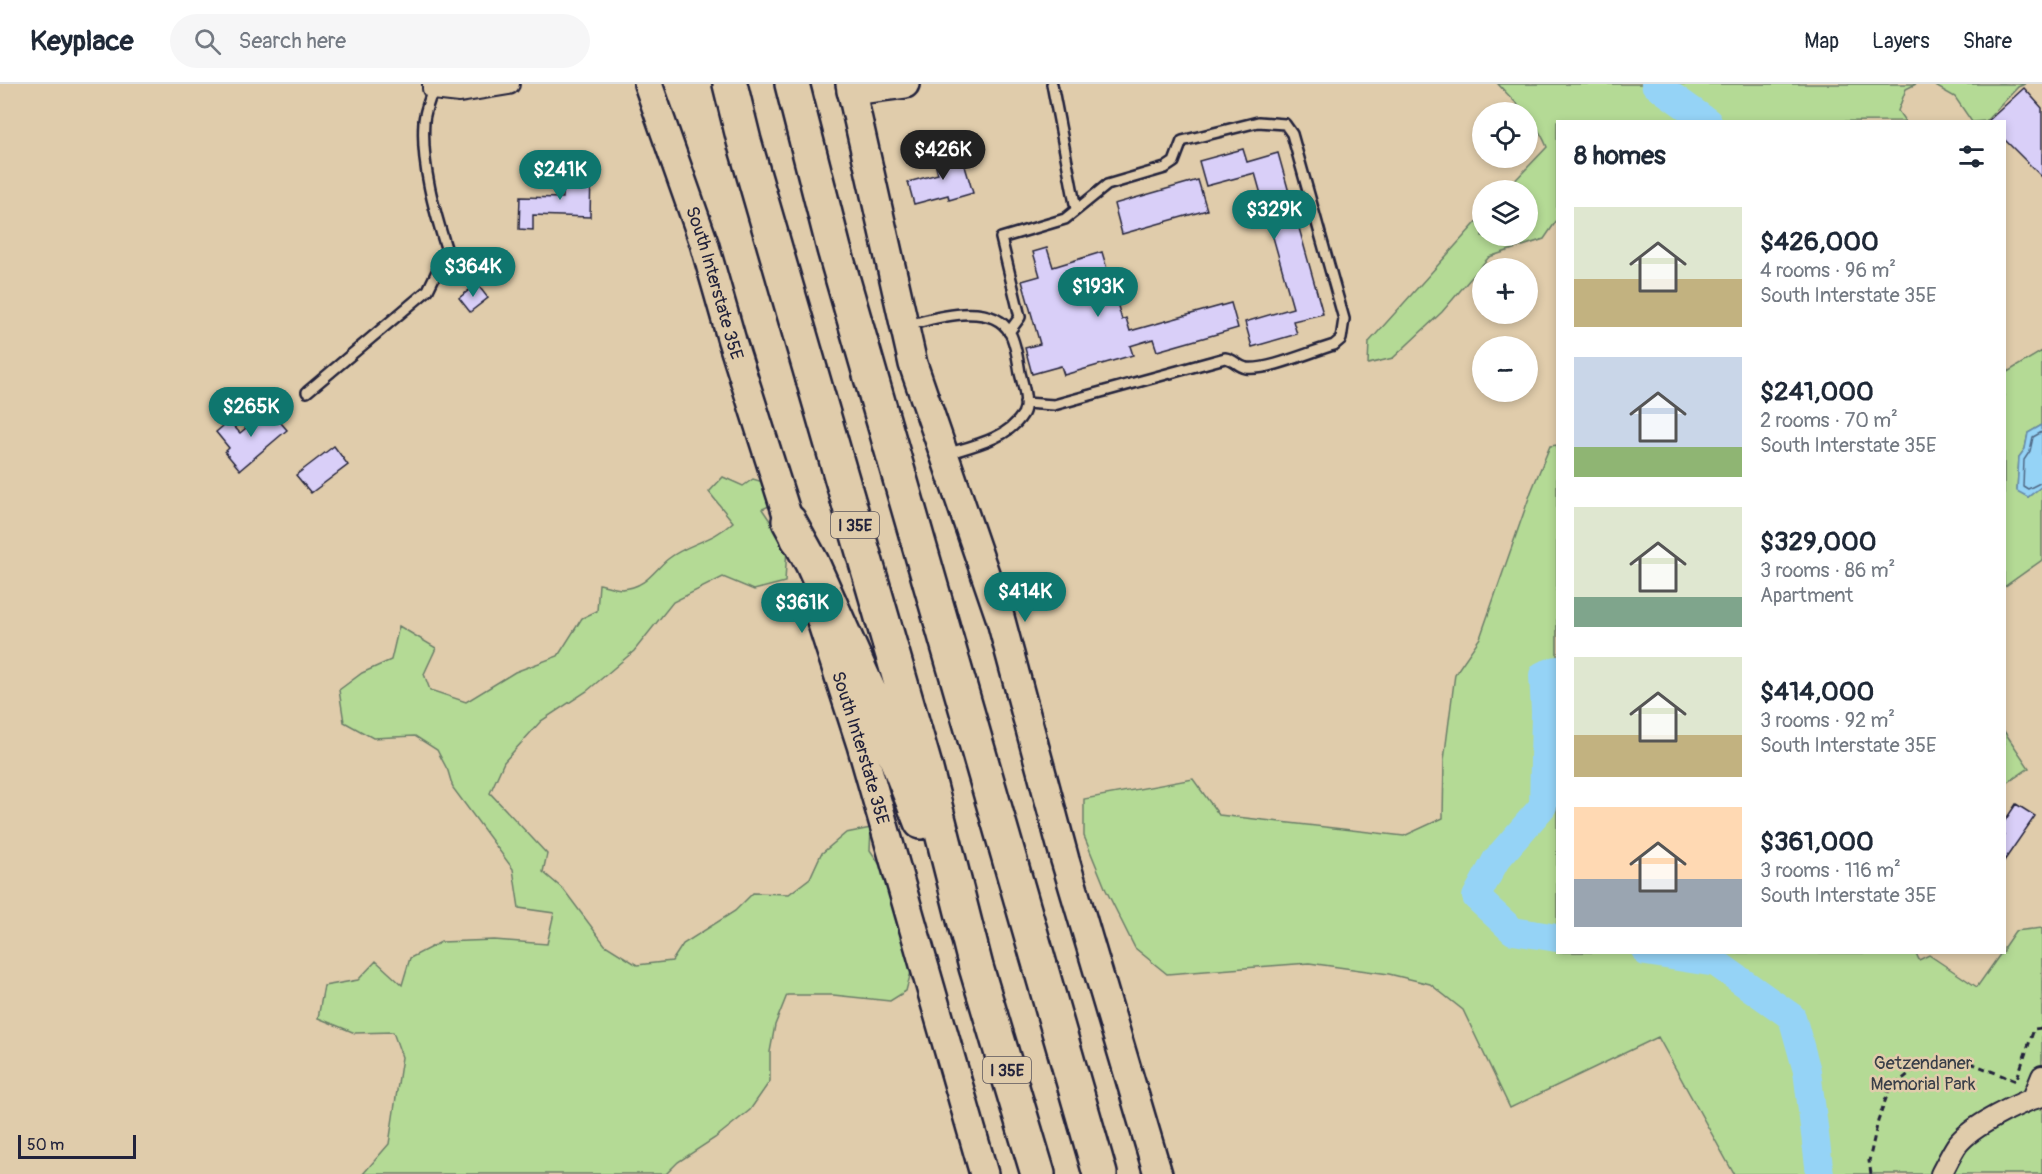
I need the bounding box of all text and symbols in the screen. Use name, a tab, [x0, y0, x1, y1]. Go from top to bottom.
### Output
search box	[170, 14, 590, 68]
text: Keyplace	[30, 24, 134, 59]
icon: search	[191, 25, 224, 58]
text: Search here	[239, 27, 346, 55]
text: Map	[1804, 28, 1839, 55]
text: Layers	[1872, 28, 1930, 55]
text: Share	[1963, 28, 2012, 55]
map controls	[1472, 102, 1538, 402]
button: locate	[1472, 102, 1538, 168]
pin: $426K	[901, 130, 985, 181]
text: $426K	[914, 137, 972, 162]
text: 8 homes	[1574, 140, 1666, 172]
icon: filters	[1955, 140, 1988, 173]
pin: $241K	[518, 150, 602, 201]
text: $241K	[533, 157, 587, 182]
button: layers	[1472, 180, 1538, 246]
pin: $329K	[1232, 190, 1316, 241]
text: $329K	[1246, 197, 1302, 222]
street label: South Interstate 35E	[680, 203, 748, 363]
text: $426,000	[1760, 226, 1879, 258]
icon: home	[1622, 231, 1694, 303]
pin: $364K	[431, 247, 515, 298]
text: $364K	[444, 254, 502, 279]
button: +	[1472, 258, 1538, 324]
text: 4 rooms · 96 m²	[1760, 258, 1896, 283]
pin: $193K	[1056, 267, 1140, 318]
text: $193K	[1072, 274, 1124, 299]
text: South Interstate 35E	[1760, 283, 1936, 308]
button: −	[1472, 336, 1538, 402]
text: $241,000	[1760, 376, 1874, 408]
icon: home	[1622, 381, 1694, 453]
pin: $265K	[209, 387, 293, 438]
text: $265K	[223, 394, 279, 419]
text: 2 rooms · 70 m²	[1760, 408, 1898, 433]
text: South Interstate 35E	[1760, 433, 1936, 458]
road number: I 35E	[831, 512, 879, 538]
text: $329,000	[1760, 526, 1876, 558]
icon: home	[1622, 531, 1694, 603]
text: 3 rooms · 86 m²	[1760, 558, 1895, 583]
pin: $414K	[983, 572, 1067, 623]
text: $414K	[998, 579, 1052, 604]
pin: $361K	[760, 583, 844, 634]
text: Apartment	[1760, 583, 1853, 608]
text: $361K	[775, 590, 829, 615]
street label: South Interstate 35E	[826, 668, 894, 827]
text: $414,000	[1760, 676, 1874, 708]
icon: home	[1622, 681, 1694, 753]
text: 3 rooms · 92 m²	[1760, 708, 1895, 733]
text: South Interstate 35E	[1760, 733, 1936, 758]
text: $361,000	[1760, 826, 1874, 858]
icon: home	[1622, 831, 1694, 903]
text: 3 rooms · 116 m²	[1760, 858, 1901, 883]
text: South Interstate 35E	[1760, 883, 1936, 908]
park label: Getzendaner Memorial Park	[1870, 1052, 1976, 1096]
road number: I 35E	[983, 1057, 1031, 1083]
scale bar	[18, 1132, 136, 1160]
text: 50 m	[27, 1135, 64, 1155]

